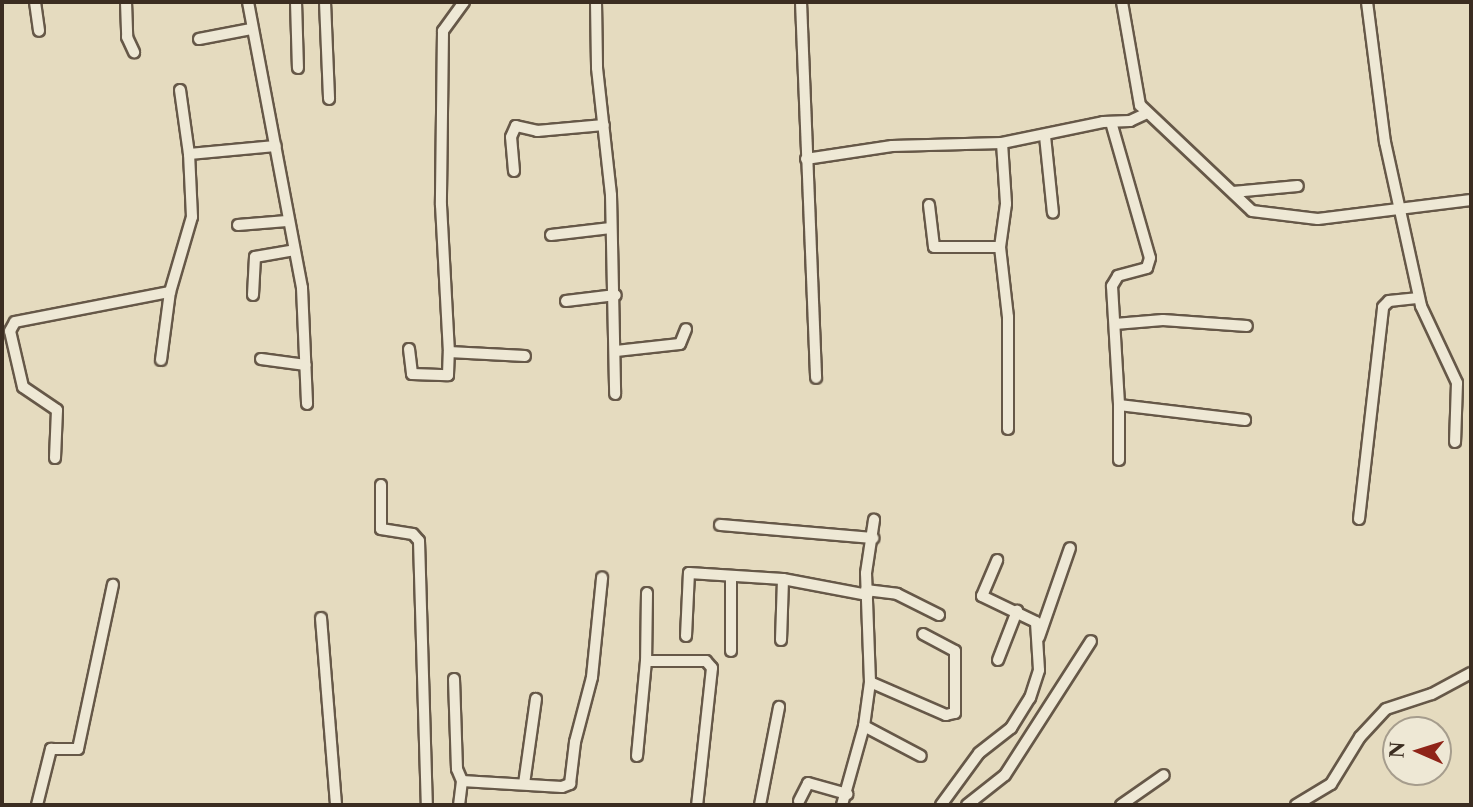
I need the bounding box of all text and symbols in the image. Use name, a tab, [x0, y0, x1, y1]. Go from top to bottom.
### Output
north arrow	[1382, 716, 1452, 786]
text: N	[1386, 741, 1409, 759]

